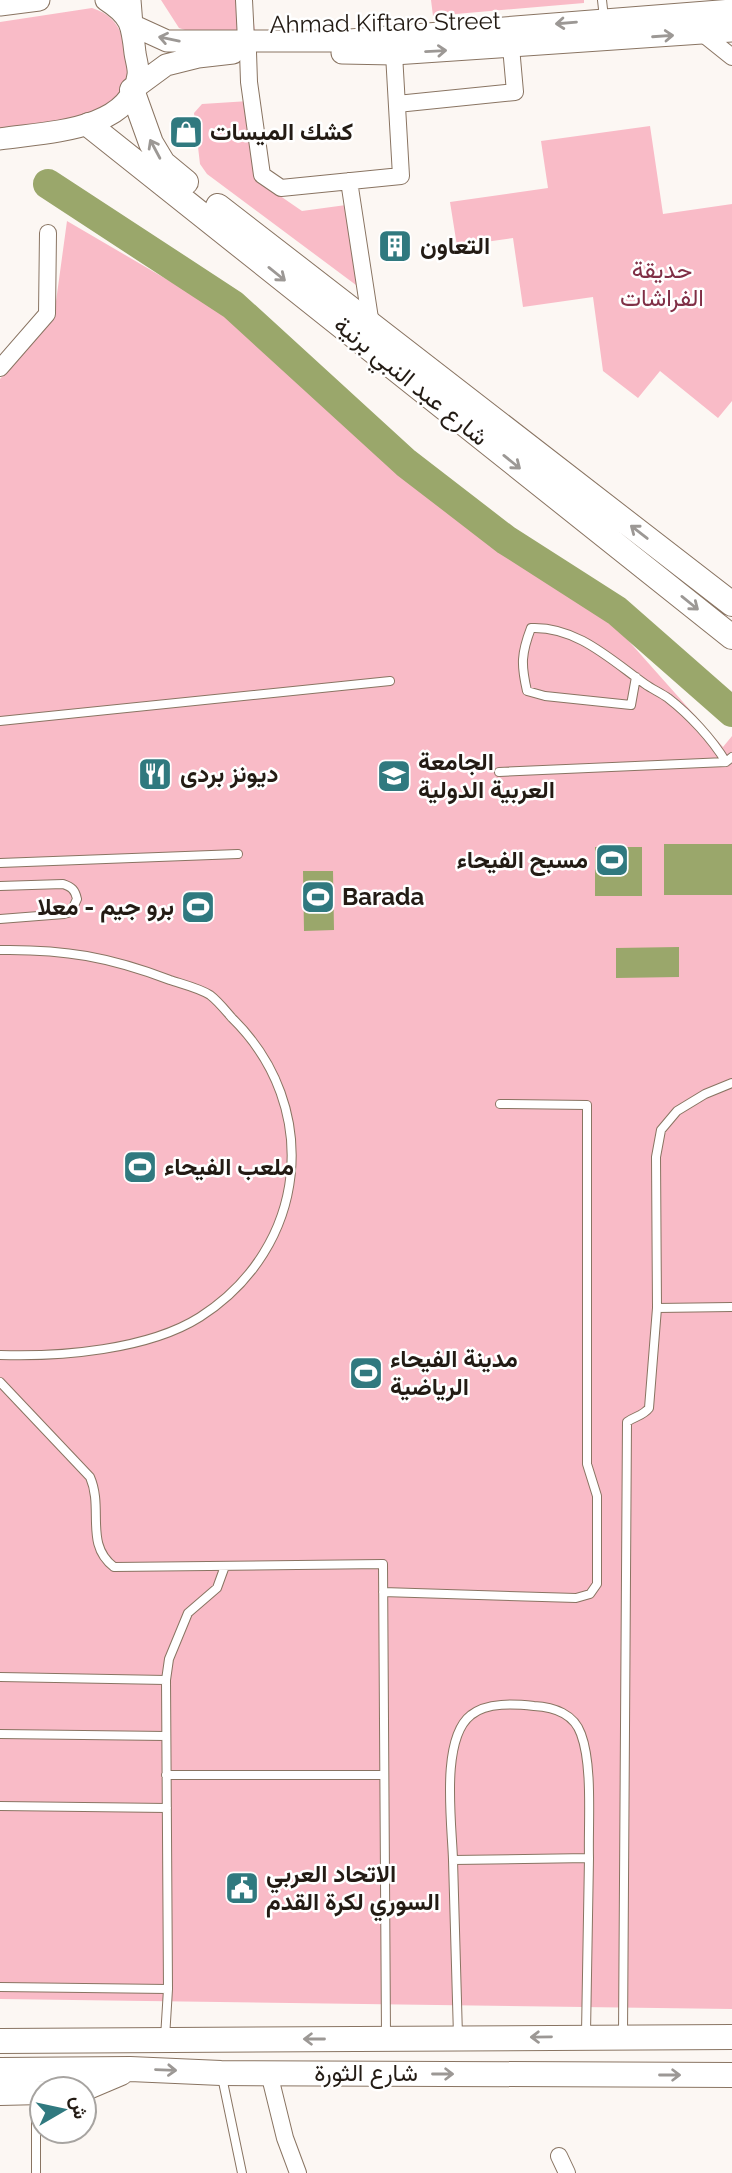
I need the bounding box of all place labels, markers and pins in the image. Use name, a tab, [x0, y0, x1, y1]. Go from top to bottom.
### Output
shop icon: كشك الميسات	[167, 113, 205, 151]
place label: كشك الميسات	[210, 117, 353, 146]
building icon: التعاون	[376, 227, 414, 265]
place label: التعاون	[420, 231, 490, 261]
place label: الجامعة العربية الدولية	[418, 747, 555, 805]
restaurant icon: ديونز بردى	[136, 755, 174, 793]
school or university icon: الجامعة العربية الدولية	[375, 757, 413, 795]
place label: ديونز بردى	[180, 759, 278, 789]
sports icon: مسبح الفيحاء	[593, 841, 631, 879]
place label: مسبح الفيحاء	[456, 845, 588, 877]
sports icon: Barada	[299, 878, 337, 916]
place label: Barada	[342, 882, 425, 911]
sports icon: برو جيم - معلا	[179, 888, 217, 926]
place label: برو جيم - معلا	[37, 892, 174, 923]
sports icon: ملعب الفيحاء	[121, 1148, 159, 1186]
place label: ملعب الفيحاء	[164, 1152, 294, 1181]
place label: مدينة الفيحاء الرياضية	[390, 1344, 518, 1402]
sports icon: مدينة الفيحاء الرياضية	[347, 1354, 385, 1392]
place label: الاتحاد العربي السوري لكرة القدم	[266, 1859, 440, 1922]
public building icon: الاتحاد العربي السوري لكرة القدم	[223, 1869, 261, 1907]

